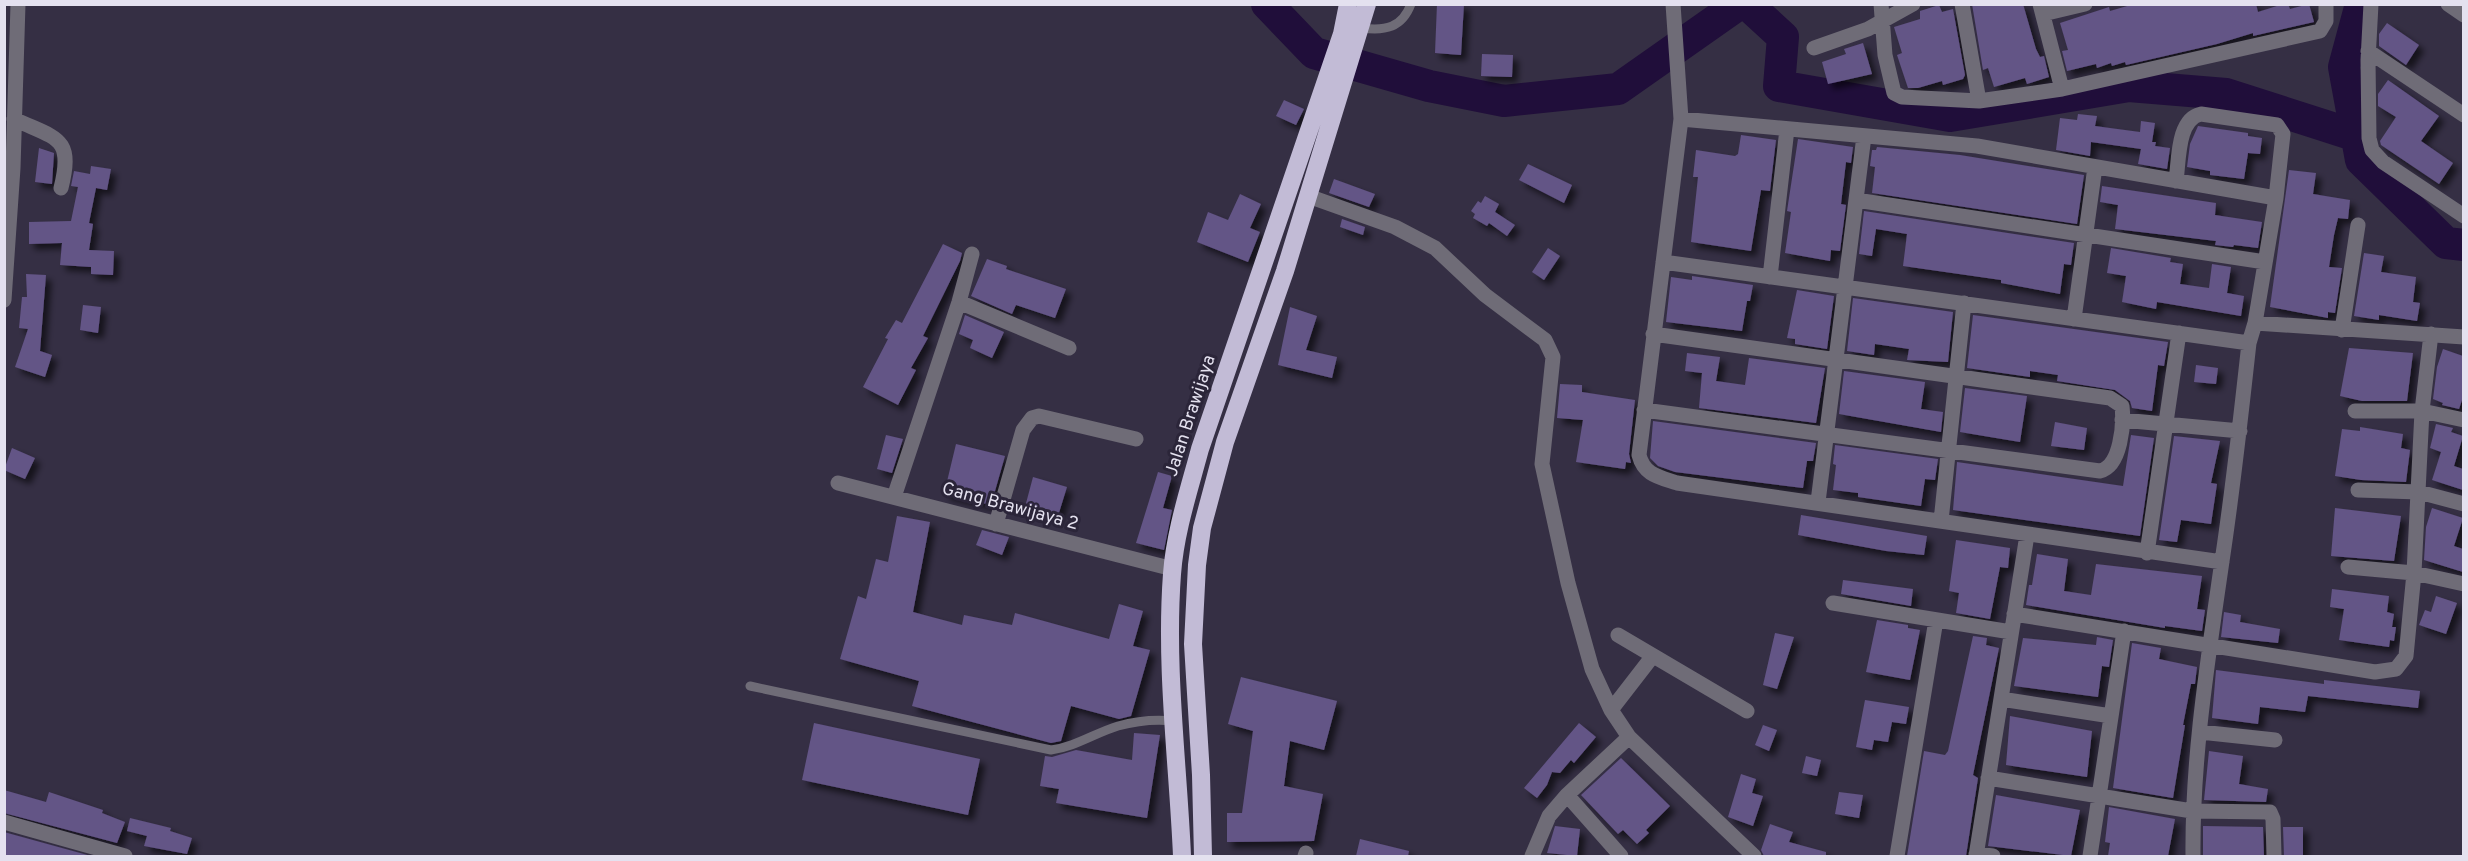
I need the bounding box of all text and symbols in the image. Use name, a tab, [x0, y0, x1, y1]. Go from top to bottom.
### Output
street label: Jalan Brawijaya	[1161, 352, 1221, 480]
street label: Gang Brawijaya 2	[939, 478, 1081, 536]

